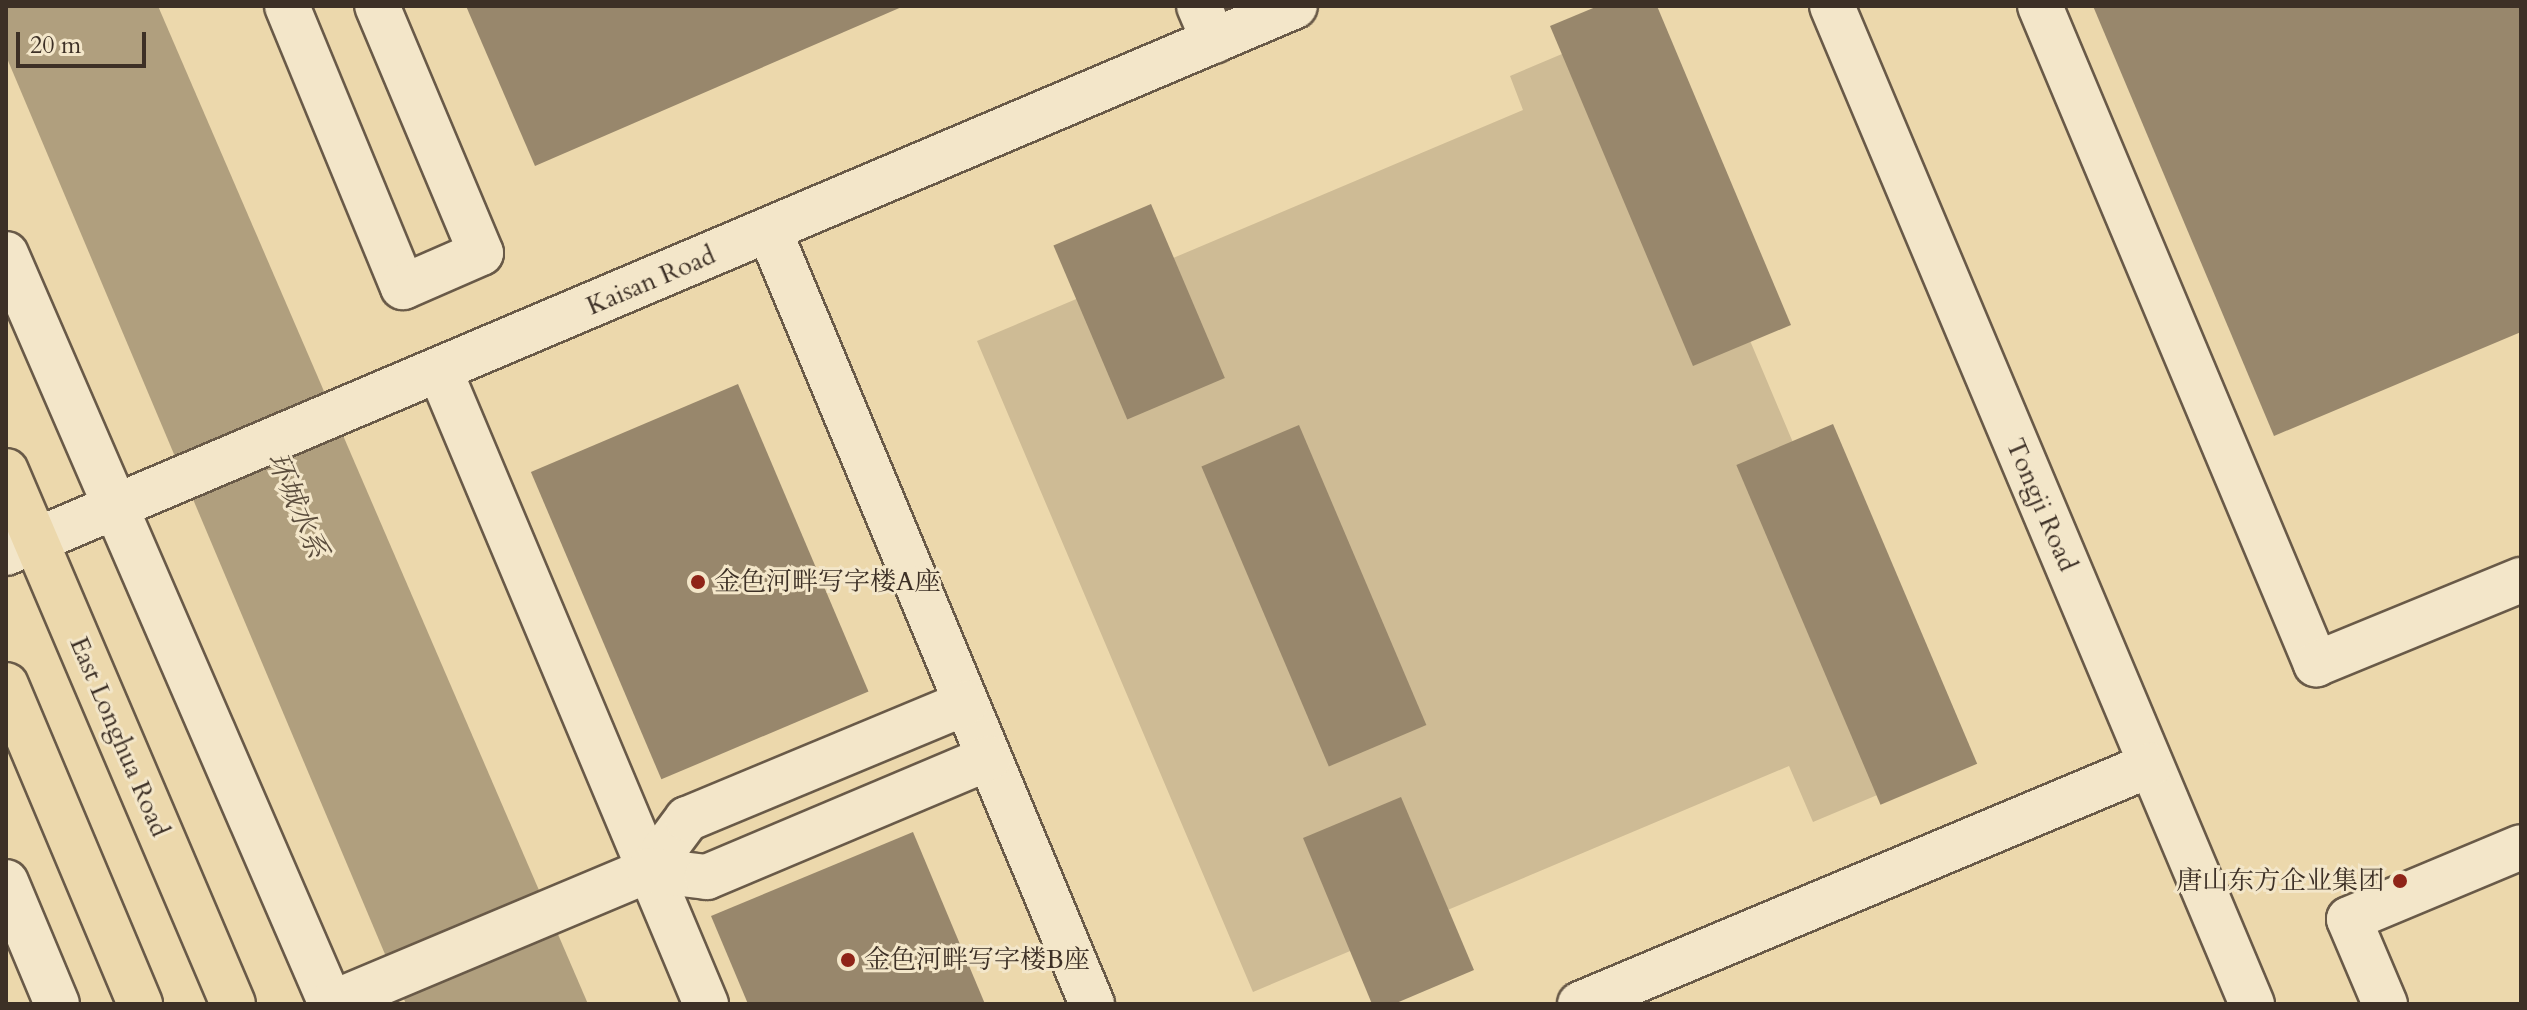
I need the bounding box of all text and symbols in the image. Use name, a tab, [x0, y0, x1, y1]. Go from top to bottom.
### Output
scale bar	[20, 16, 150, 66]
text: 20 m	[30, 29, 81, 62]
street label: Kaisan Road	[582, 240, 720, 322]
street label: Tongji Road	[1999, 434, 2083, 576]
water label: 环城水系	[260, 447, 334, 563]
place label: 金色河畔写字楼A座	[714, 566, 940, 598]
marker: 金色河畔写字楼A座	[689, 573, 707, 591]
street label: East Longhua Road	[63, 632, 175, 842]
place label: 唐山东方企业集团	[2176, 865, 2384, 897]
marker: 唐山东方企业集团	[2391, 872, 2409, 890]
place label: 金色河畔写字楼B座	[864, 944, 1090, 976]
marker: 金色河畔写字楼B座	[839, 951, 857, 969]

